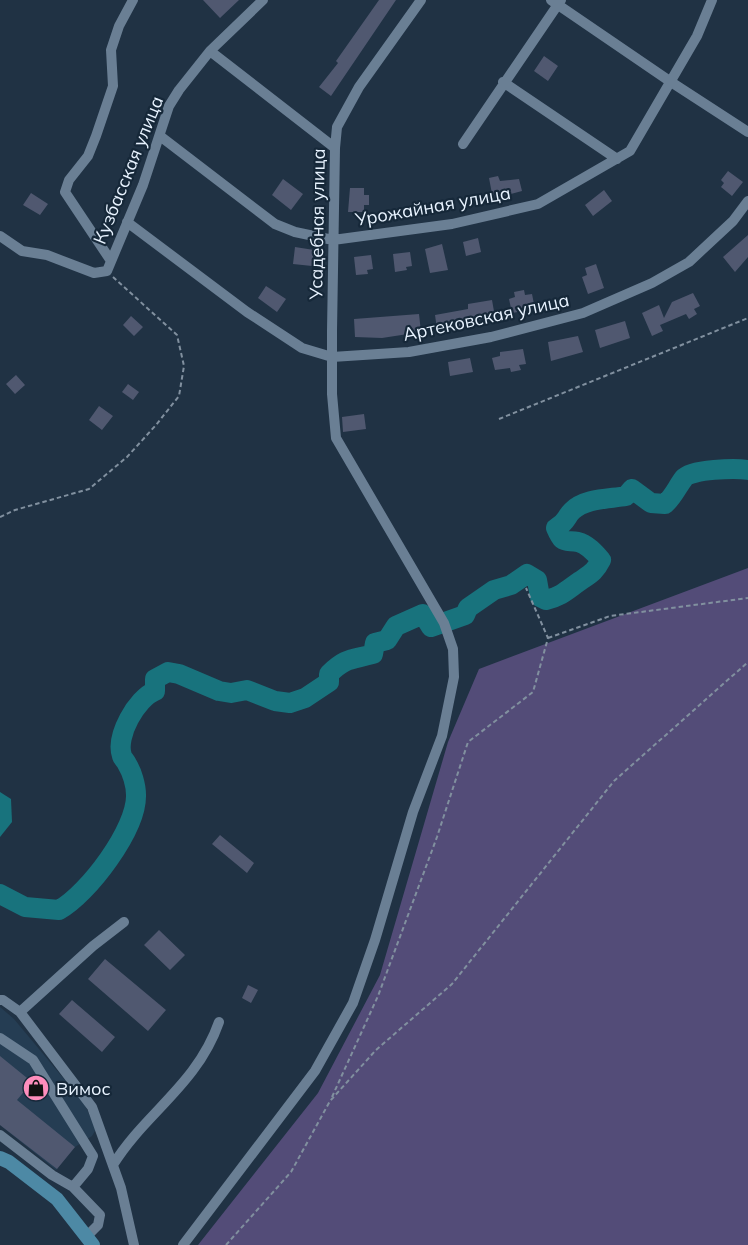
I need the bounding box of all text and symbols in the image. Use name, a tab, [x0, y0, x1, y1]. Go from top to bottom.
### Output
street label: Кузбасская улица	[88, 93, 168, 247]
street label: Усадебная улица	[304, 148, 330, 301]
street label: Урожайная улица	[352, 181, 513, 231]
street label: Артековская улица	[401, 288, 571, 346]
shop icon: Вимос	[21, 1073, 51, 1103]
place label: Вимос	[56, 1077, 111, 1100]

